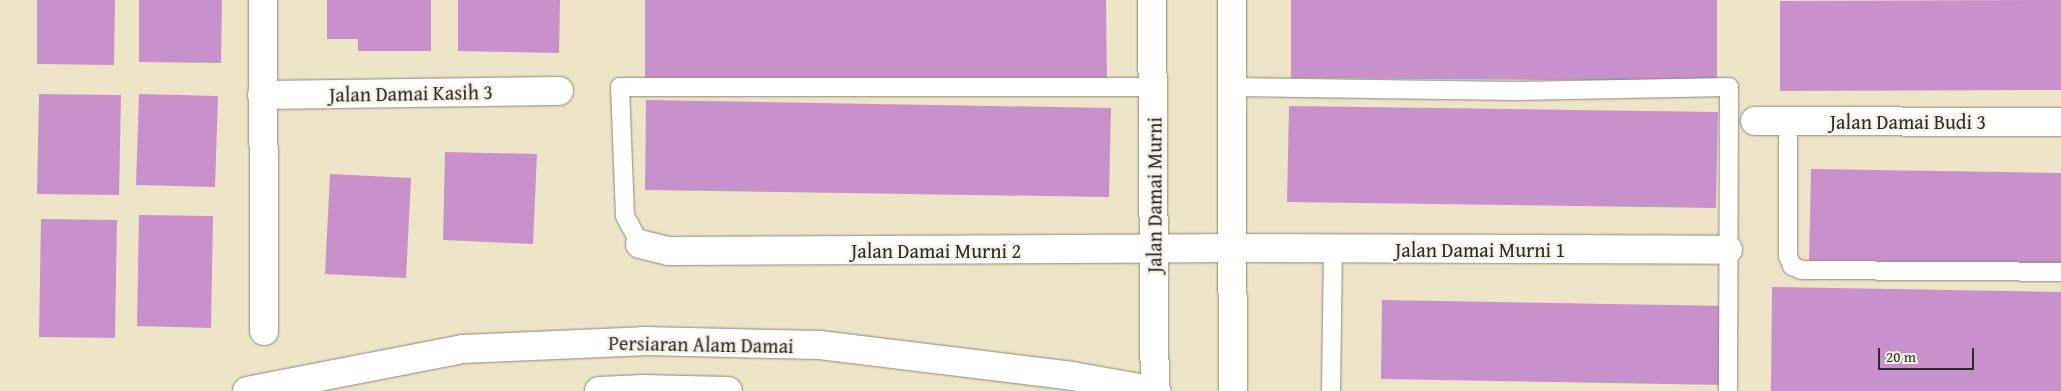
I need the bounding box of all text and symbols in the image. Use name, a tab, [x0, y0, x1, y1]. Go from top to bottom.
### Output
street label: Jalan Damai Kasih 3	[329, 80, 493, 106]
street label: Jalan Damai Budi 3	[1830, 109, 1986, 133]
street label: Jalan Damai Murni	[1142, 117, 1166, 273]
street label: Jalan Damai Murni 1	[1395, 237, 1565, 261]
street label: Jalan Damai Murni 2	[851, 238, 1021, 262]
street label: Persiaran Alam Damai	[608, 330, 794, 358]
scale bar	[1881, 338, 1977, 370]
text: 20 m	[1886, 346, 1916, 367]

